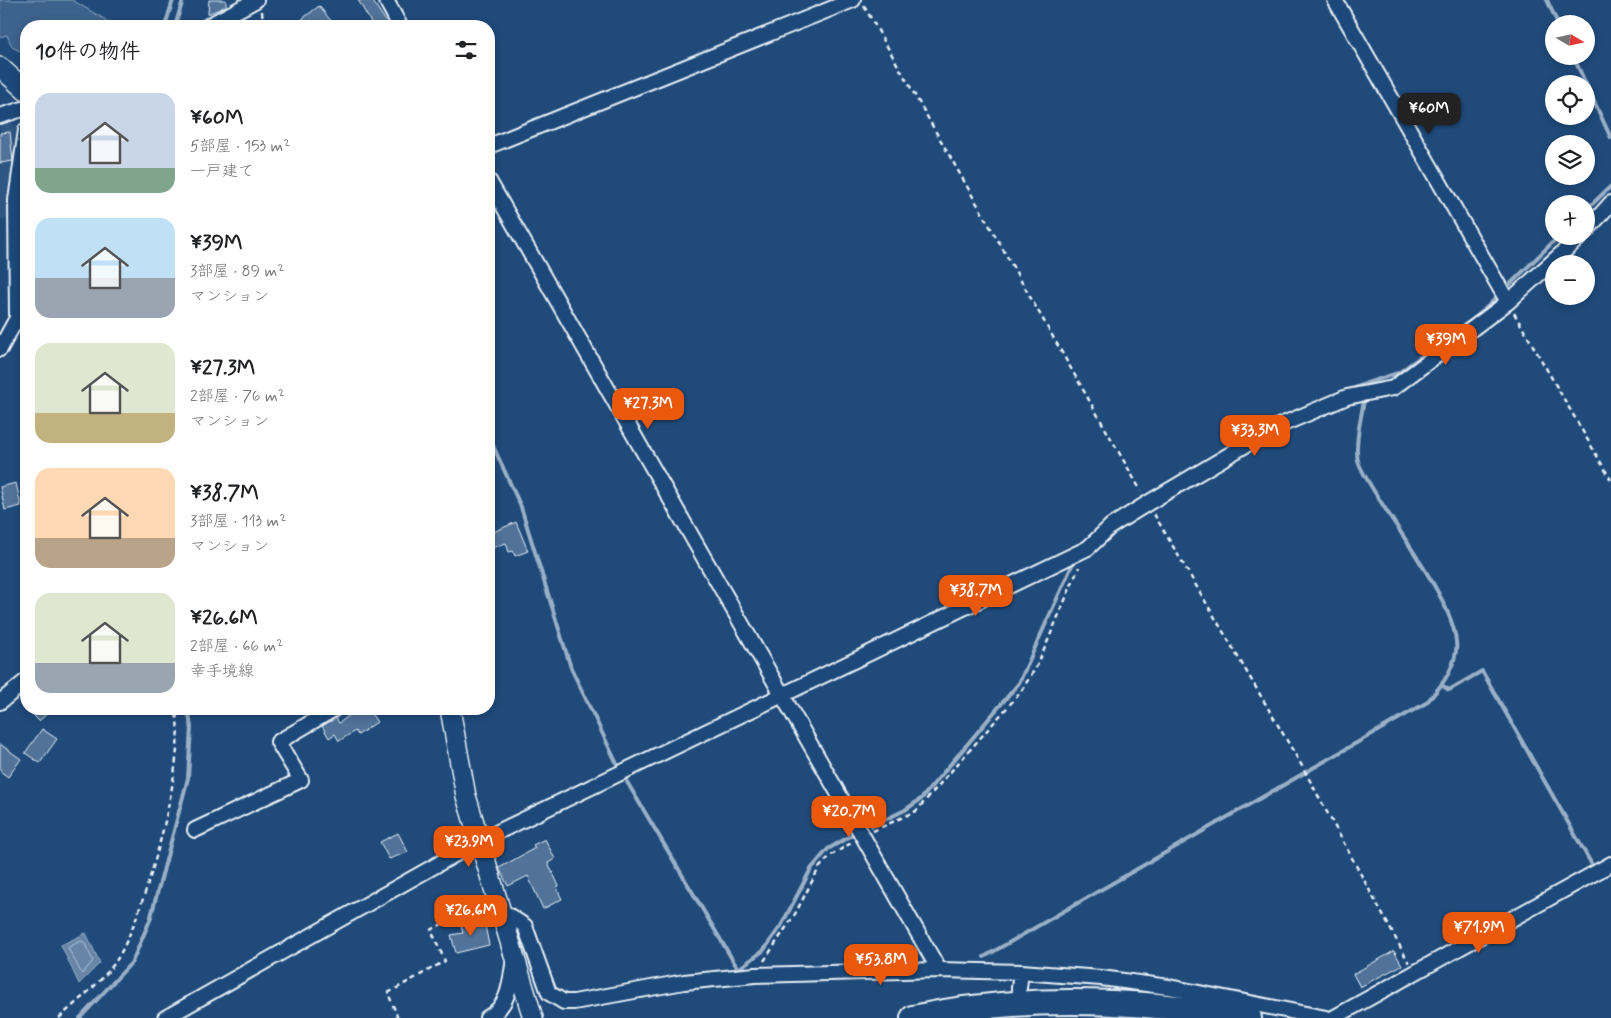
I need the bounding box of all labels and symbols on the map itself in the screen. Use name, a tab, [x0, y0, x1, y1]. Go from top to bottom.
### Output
north arrow	[1545, 15, 1595, 65]
pin: ¥60M	[1399, 92, 1459, 135]
pin: ¥39M	[1416, 324, 1476, 366]
pin: ¥27.3M	[607, 388, 689, 430]
pin: ¥33.3M	[1214, 414, 1296, 457]
pin: ¥38.7M	[935, 574, 1017, 617]
pin: ¥20.7M	[808, 796, 890, 838]
pin: ¥23.9M	[428, 826, 510, 868]
pin: ¥26.6M	[430, 894, 512, 937]
pin: ¥71.9M	[1438, 912, 1520, 954]
pin: ¥53.8M	[840, 944, 922, 986]

